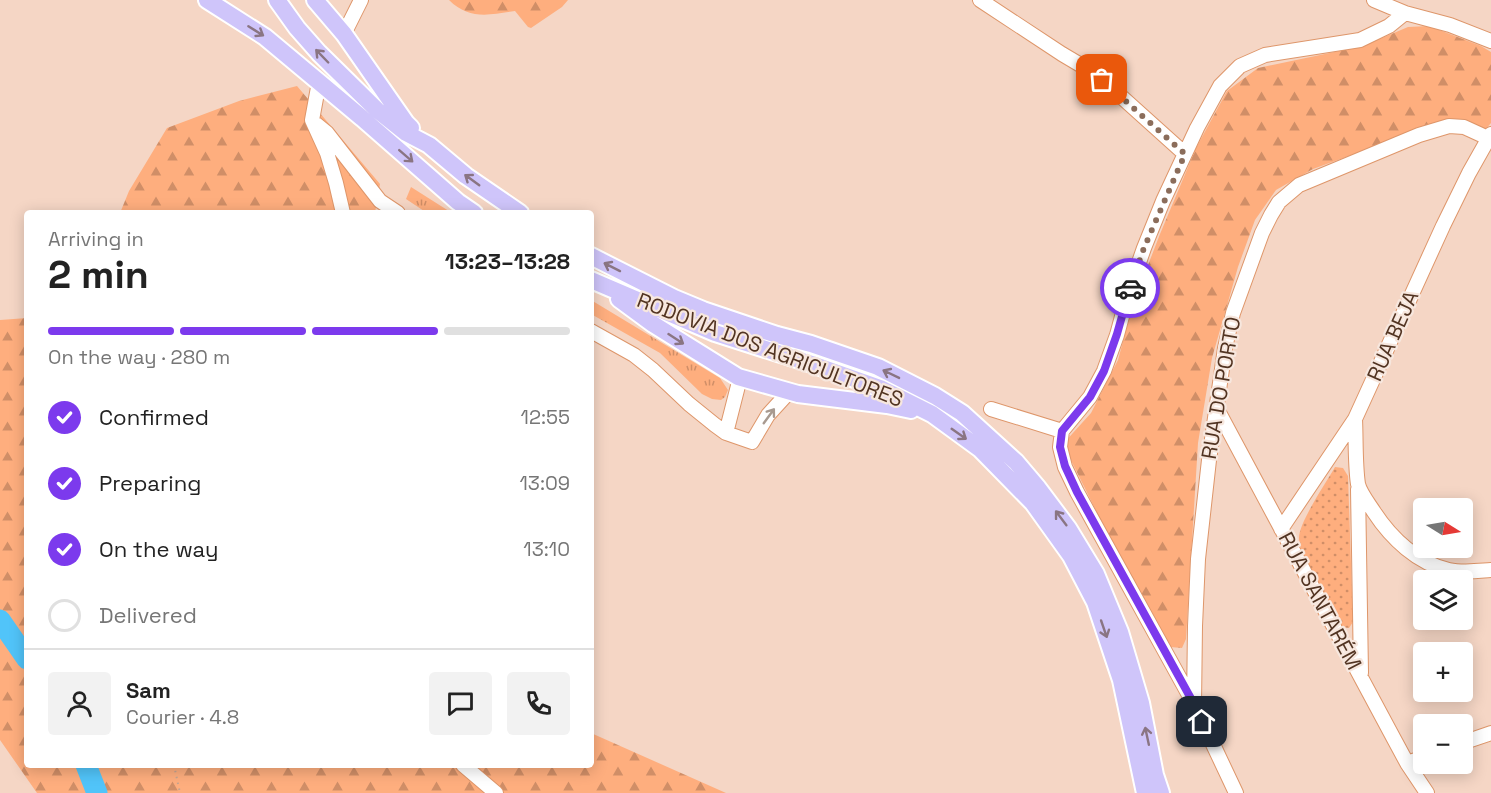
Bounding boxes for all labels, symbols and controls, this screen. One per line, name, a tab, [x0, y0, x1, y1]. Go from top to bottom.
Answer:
one-way arrow	[247, 26, 264, 38]
one-way arrow	[315, 49, 329, 64]
pin	[1076, 54, 1127, 105]
icon: bag	[1085, 63, 1118, 96]
one-way arrow	[397, 149, 413, 163]
one-way arrow	[464, 174, 480, 186]
text: Arriving in	[48, 226, 144, 252]
text: 13:23–13:28	[445, 247, 570, 275]
text: 2 min	[48, 250, 149, 299]
courier	[1100, 258, 1160, 318]
one-way arrow	[604, 261, 622, 273]
icon: car	[1114, 272, 1147, 305]
street label: RODOVIA DOS AGRICULTORES	[633, 286, 907, 413]
street label: RUA BEJA	[1361, 286, 1424, 385]
street label: RUA DO PORTO	[1195, 315, 1246, 461]
one-way arrow	[667, 334, 684, 346]
text: On the way · 280 m	[48, 344, 230, 370]
one-way arrow	[882, 367, 900, 379]
icon: check	[48, 401, 81, 434]
text: Confirmed	[99, 403, 209, 431]
text: 12:55	[521, 404, 570, 430]
one-way arrow	[763, 408, 775, 424]
one-way arrow	[951, 427, 967, 440]
icon: check	[48, 467, 81, 500]
text: Preparing	[99, 469, 201, 497]
text: 13:09	[519, 470, 570, 496]
north arrow	[1413, 498, 1473, 558]
map controls	[1413, 498, 1473, 774]
one-way arrow	[1055, 510, 1067, 526]
street label: RUA SANTARÉM	[1273, 527, 1368, 674]
icon: check	[48, 533, 81, 566]
text: On the way	[99, 535, 218, 563]
text: 13:10	[523, 536, 570, 562]
button: layers	[1413, 570, 1473, 630]
text: Delivered	[99, 601, 197, 629]
one-way arrow	[1099, 619, 1110, 638]
button: +	[1413, 642, 1473, 702]
button: person	[48, 672, 111, 735]
button: chat	[429, 672, 492, 735]
button: phone	[507, 672, 570, 735]
text: Sam	[126, 676, 171, 704]
pin	[1176, 696, 1227, 747]
text: Courier · 4.8	[126, 704, 239, 730]
icon: home	[1185, 705, 1218, 738]
button: −	[1413, 714, 1473, 774]
one-way arrow	[1141, 727, 1152, 747]

